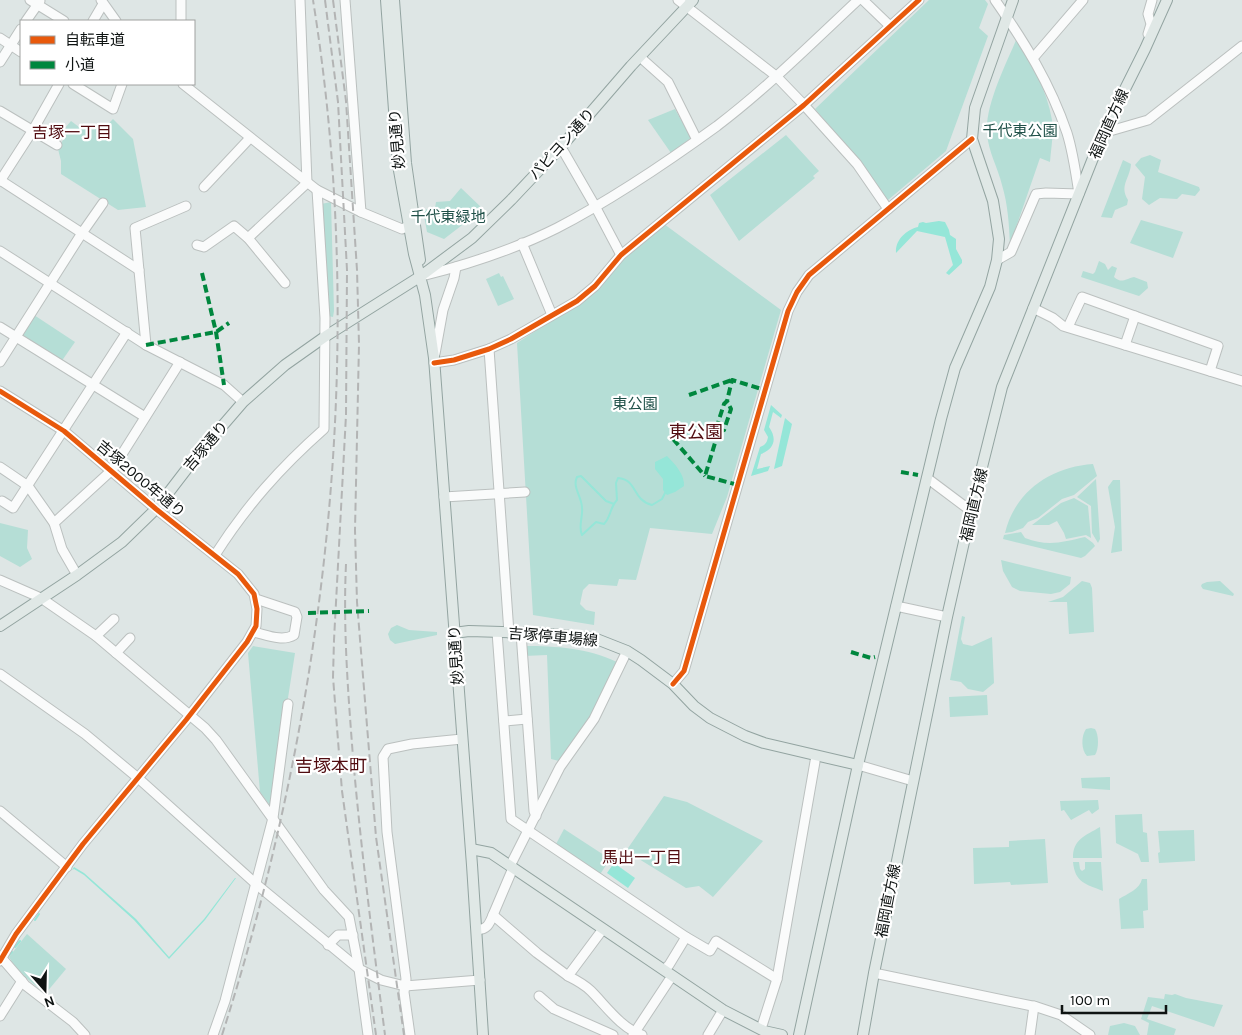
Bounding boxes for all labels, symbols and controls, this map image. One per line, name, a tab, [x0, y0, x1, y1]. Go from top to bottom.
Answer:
legend	[20, 20, 195, 85]
text: 自転車道	[65, 31, 125, 49]
text: 小道	[65, 56, 95, 74]
street label: 福岡直方線	[1086, 86, 1132, 162]
street label: パピヨン通り	[525, 105, 599, 183]
street label: 妙見通り	[385, 108, 409, 170]
park label: 千代東公園	[982, 122, 1058, 140]
district label: 吉塚一丁目	[32, 123, 112, 142]
park label: 千代東緑地	[410, 208, 486, 226]
park label: 東公園	[612, 395, 658, 413]
street label: 吉塚通り	[180, 417, 232, 475]
district label: 東公園	[669, 421, 723, 443]
street label: 吉塚2000年通り	[93, 437, 189, 521]
street label: 福岡直方線	[957, 466, 991, 544]
street label: 妙見通り	[445, 624, 467, 686]
street label: 吉塚停車場線	[507, 624, 599, 650]
district label: 吉塚本町	[295, 755, 367, 777]
district label: 馬出一丁目	[602, 848, 682, 867]
street label: 福岡直方線	[872, 862, 904, 940]
north arrow	[20, 965, 70, 1015]
scale bar	[1062, 982, 1166, 1014]
text: 100 m	[1070, 991, 1110, 1009]
text: N	[42, 992, 57, 1011]

